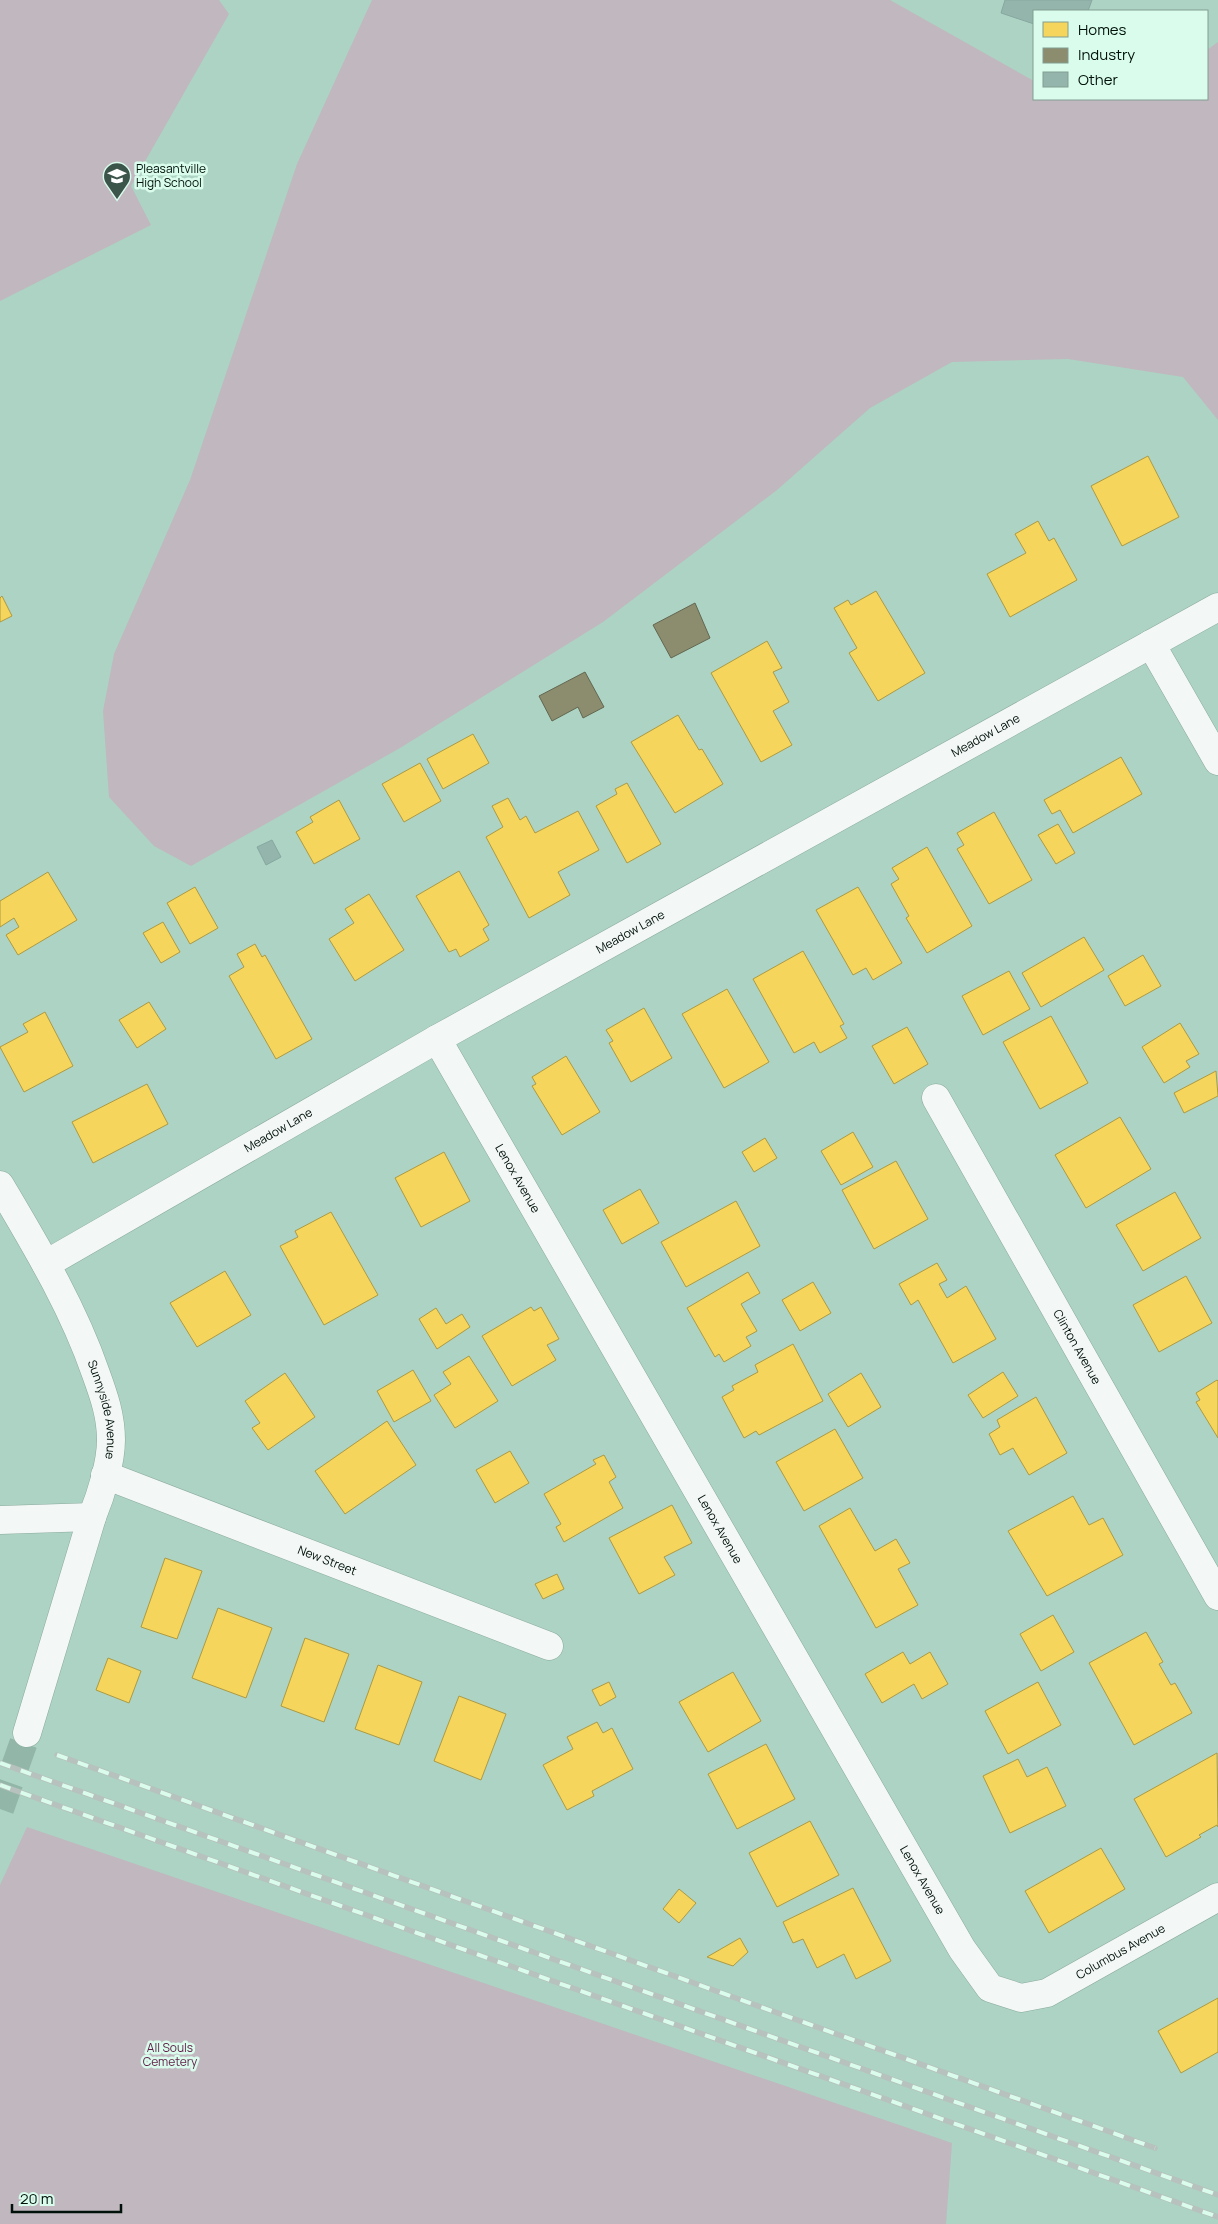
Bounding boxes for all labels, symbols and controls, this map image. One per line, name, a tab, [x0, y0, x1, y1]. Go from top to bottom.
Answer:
legend	[1033, 10, 1208, 100]
text: Homes	[1078, 19, 1127, 40]
text: Industry	[1078, 44, 1135, 65]
text: Other	[1078, 69, 1119, 90]
place label: Pleasantville High School	[136, 160, 206, 191]
school or university icon: Pleasantville High School	[102, 161, 132, 200]
street label: Meadow Lane	[948, 709, 1023, 761]
street label: Meadow Lane	[593, 906, 667, 958]
street label: Meadow Lane	[241, 1104, 315, 1156]
street label: Lenox Avenue	[491, 1141, 544, 1216]
street label: Clinton Avenue	[1049, 1306, 1105, 1387]
street label: Sunnyside Avenue	[84, 1358, 120, 1461]
street label: Lenox Avenue	[694, 1491, 747, 1567]
street label: New Street	[295, 1541, 359, 1579]
street label: Lenox Avenue	[896, 1842, 949, 1917]
street label: Columbus Avenue	[1073, 1919, 1168, 1983]
park label: All Souls Cemetery	[143, 2039, 198, 2070]
scale bar	[12, 2182, 121, 2214]
text: 20 m	[20, 2188, 53, 2209]

